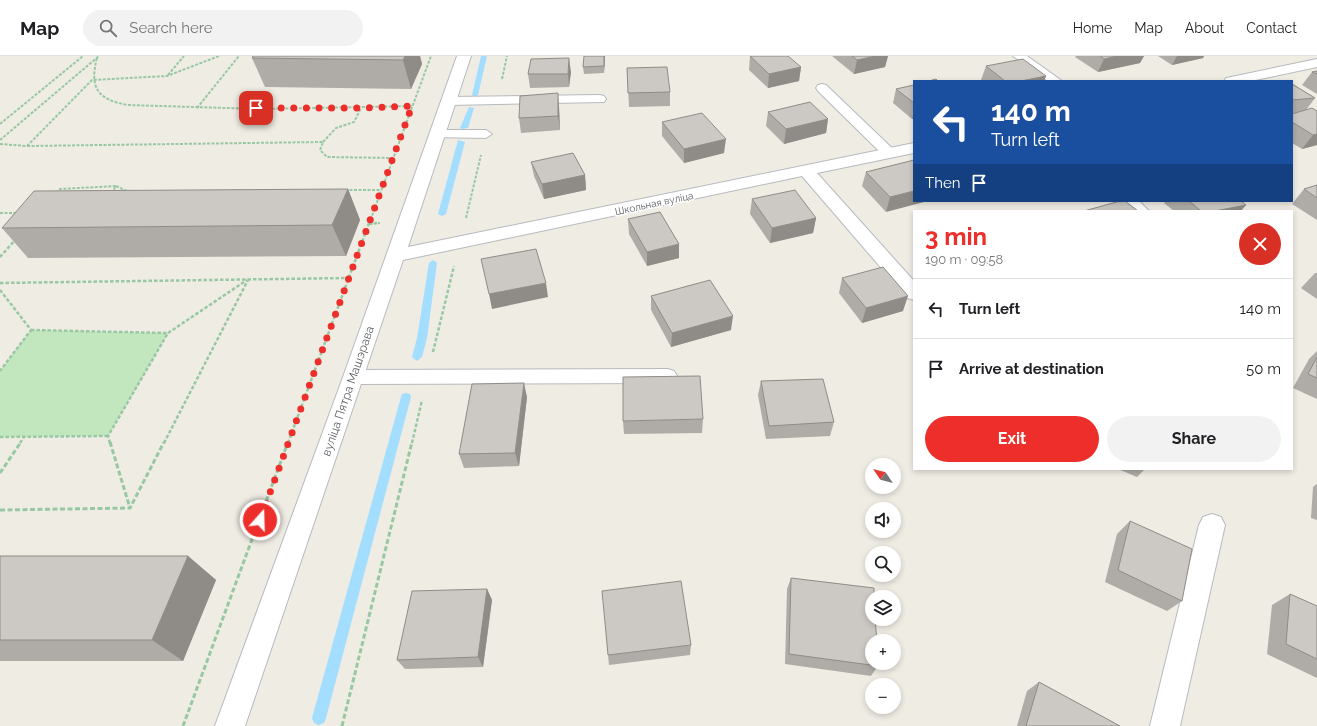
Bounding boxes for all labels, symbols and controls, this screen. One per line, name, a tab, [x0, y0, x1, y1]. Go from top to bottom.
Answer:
search box	[83, 10, 363, 46]
text: Map	[20, 17, 59, 39]
icon: search	[97, 17, 119, 39]
text: Search here	[129, 19, 213, 37]
text: Home	[1073, 20, 1112, 36]
text: Map	[1134, 20, 1163, 36]
text: About	[1185, 20, 1224, 36]
text: Contact	[1246, 20, 1297, 36]
pin	[239, 91, 273, 125]
text: 140 m	[991, 95, 1071, 128]
icon: left	[925, 96, 977, 148]
icon: arrive	[245, 97, 267, 119]
text: Turn left	[991, 129, 1060, 150]
icon: arrive	[968, 172, 990, 194]
text: Then	[925, 174, 960, 192]
street label: Школьная вуліца	[614, 190, 694, 217]
text: 3 min	[925, 222, 987, 251]
button: close	[1239, 223, 1281, 265]
text: 190 m · 09:58	[925, 252, 1003, 267]
icon: left	[925, 298, 947, 320]
text: Turn left	[959, 300, 1020, 318]
text: 140 m	[1240, 300, 1281, 318]
street label: вуліца Пятра Машэрава	[319, 324, 377, 458]
icon: arrive	[925, 358, 947, 380]
text: Arrive at destination	[959, 360, 1104, 378]
text: 50 m	[1246, 360, 1281, 378]
button: Exit	[925, 416, 1099, 462]
button: Share	[1107, 416, 1281, 462]
north arrow	[865, 458, 901, 494]
map controls	[865, 458, 901, 714]
position arrow	[239, 499, 281, 541]
button: sound	[865, 502, 901, 538]
button: search	[865, 546, 901, 582]
button: layers	[865, 590, 901, 626]
button: +	[865, 634, 901, 670]
button: −	[865, 678, 901, 714]

